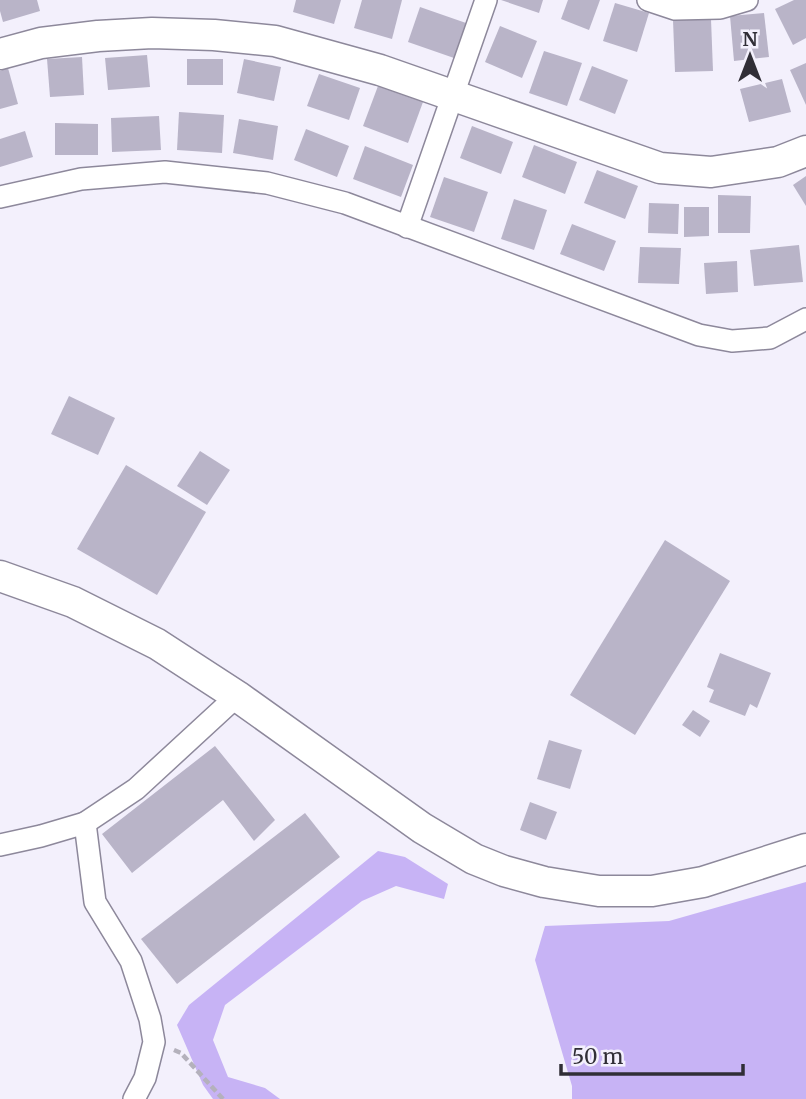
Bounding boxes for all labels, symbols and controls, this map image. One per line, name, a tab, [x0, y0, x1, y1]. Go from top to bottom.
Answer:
north arrow	[715, 21, 785, 91]
text: N	[742, 27, 758, 51]
scale bar	[561, 1032, 743, 1076]
text: 50 m	[572, 1043, 623, 1070]

